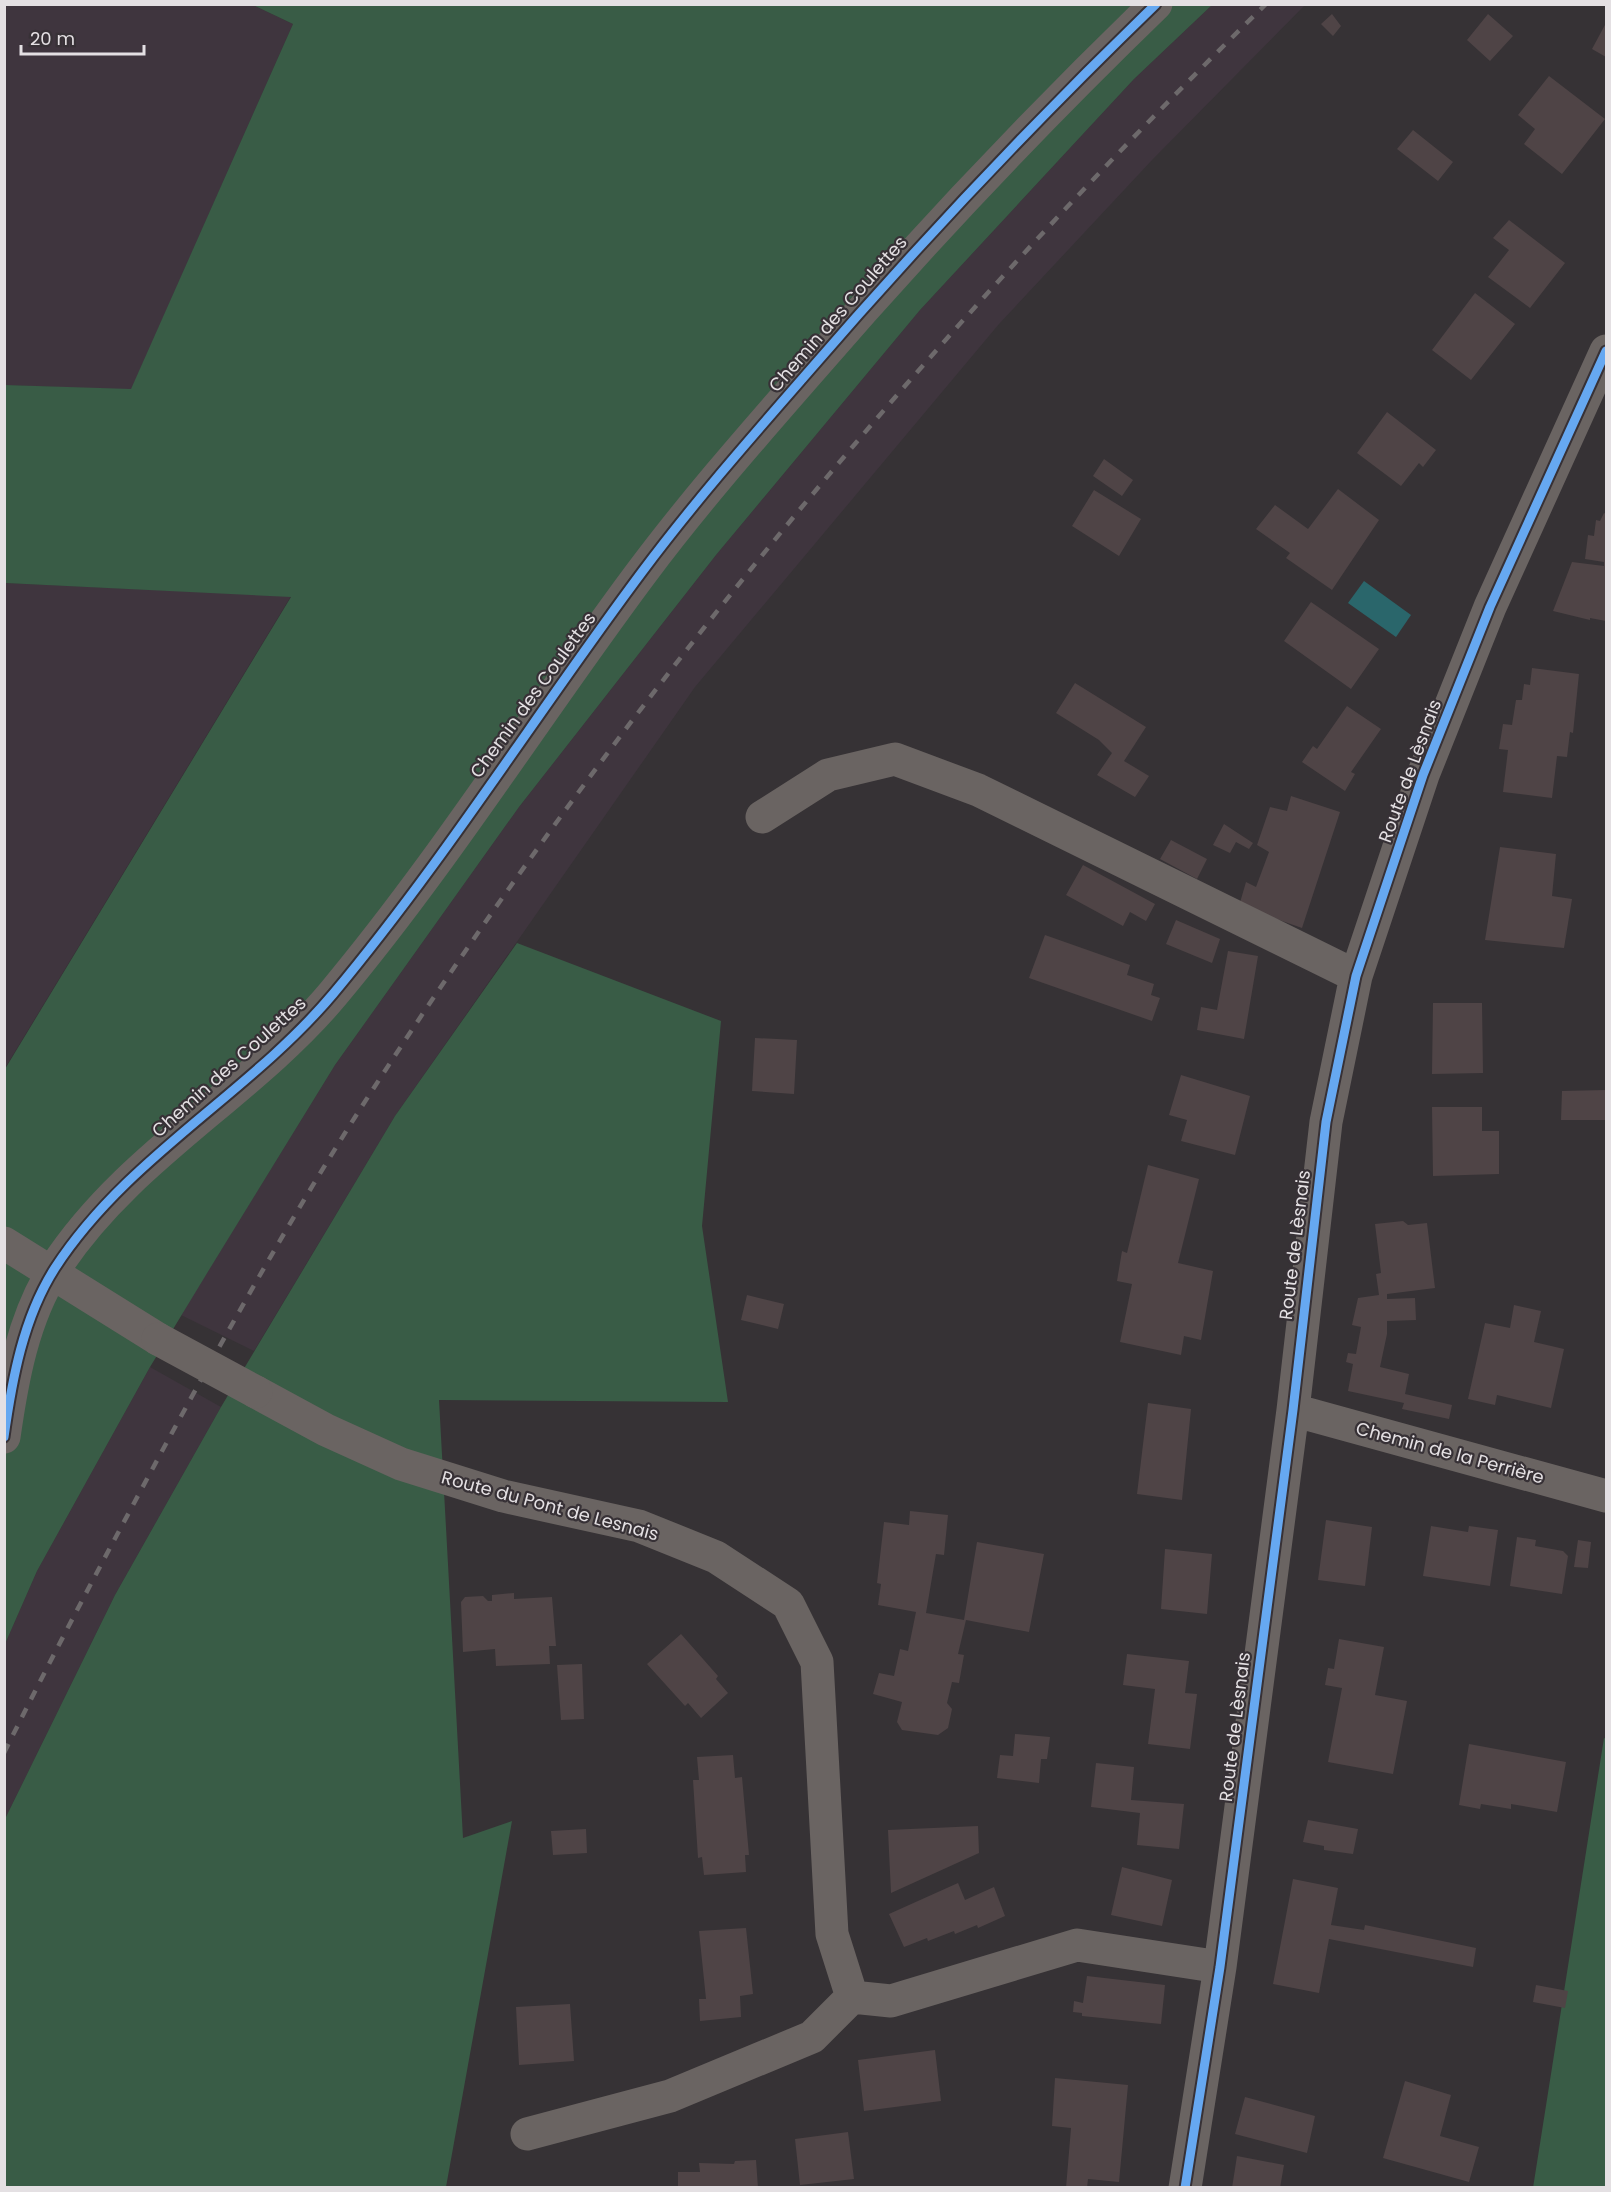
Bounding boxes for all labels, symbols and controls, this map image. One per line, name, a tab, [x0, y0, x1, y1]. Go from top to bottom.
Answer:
scale bar	[21, 18, 144, 56]
text: 20 m	[30, 26, 75, 51]
street label: Chemin des Coulettes	[763, 230, 913, 397]
street label: Chemin des Coulettes	[464, 607, 601, 783]
street label: Route de Lèsnais	[1372, 696, 1447, 846]
street label: Chemin des Coulettes	[146, 991, 311, 1143]
street label: Route de Lèsnais	[1273, 1169, 1316, 1321]
street label: Chemin de la Perrière	[1353, 1415, 1547, 1490]
street label: Route du Pont de Lesnais	[439, 1464, 661, 1547]
street label: Route de Lèsnais	[1213, 1651, 1256, 1803]

